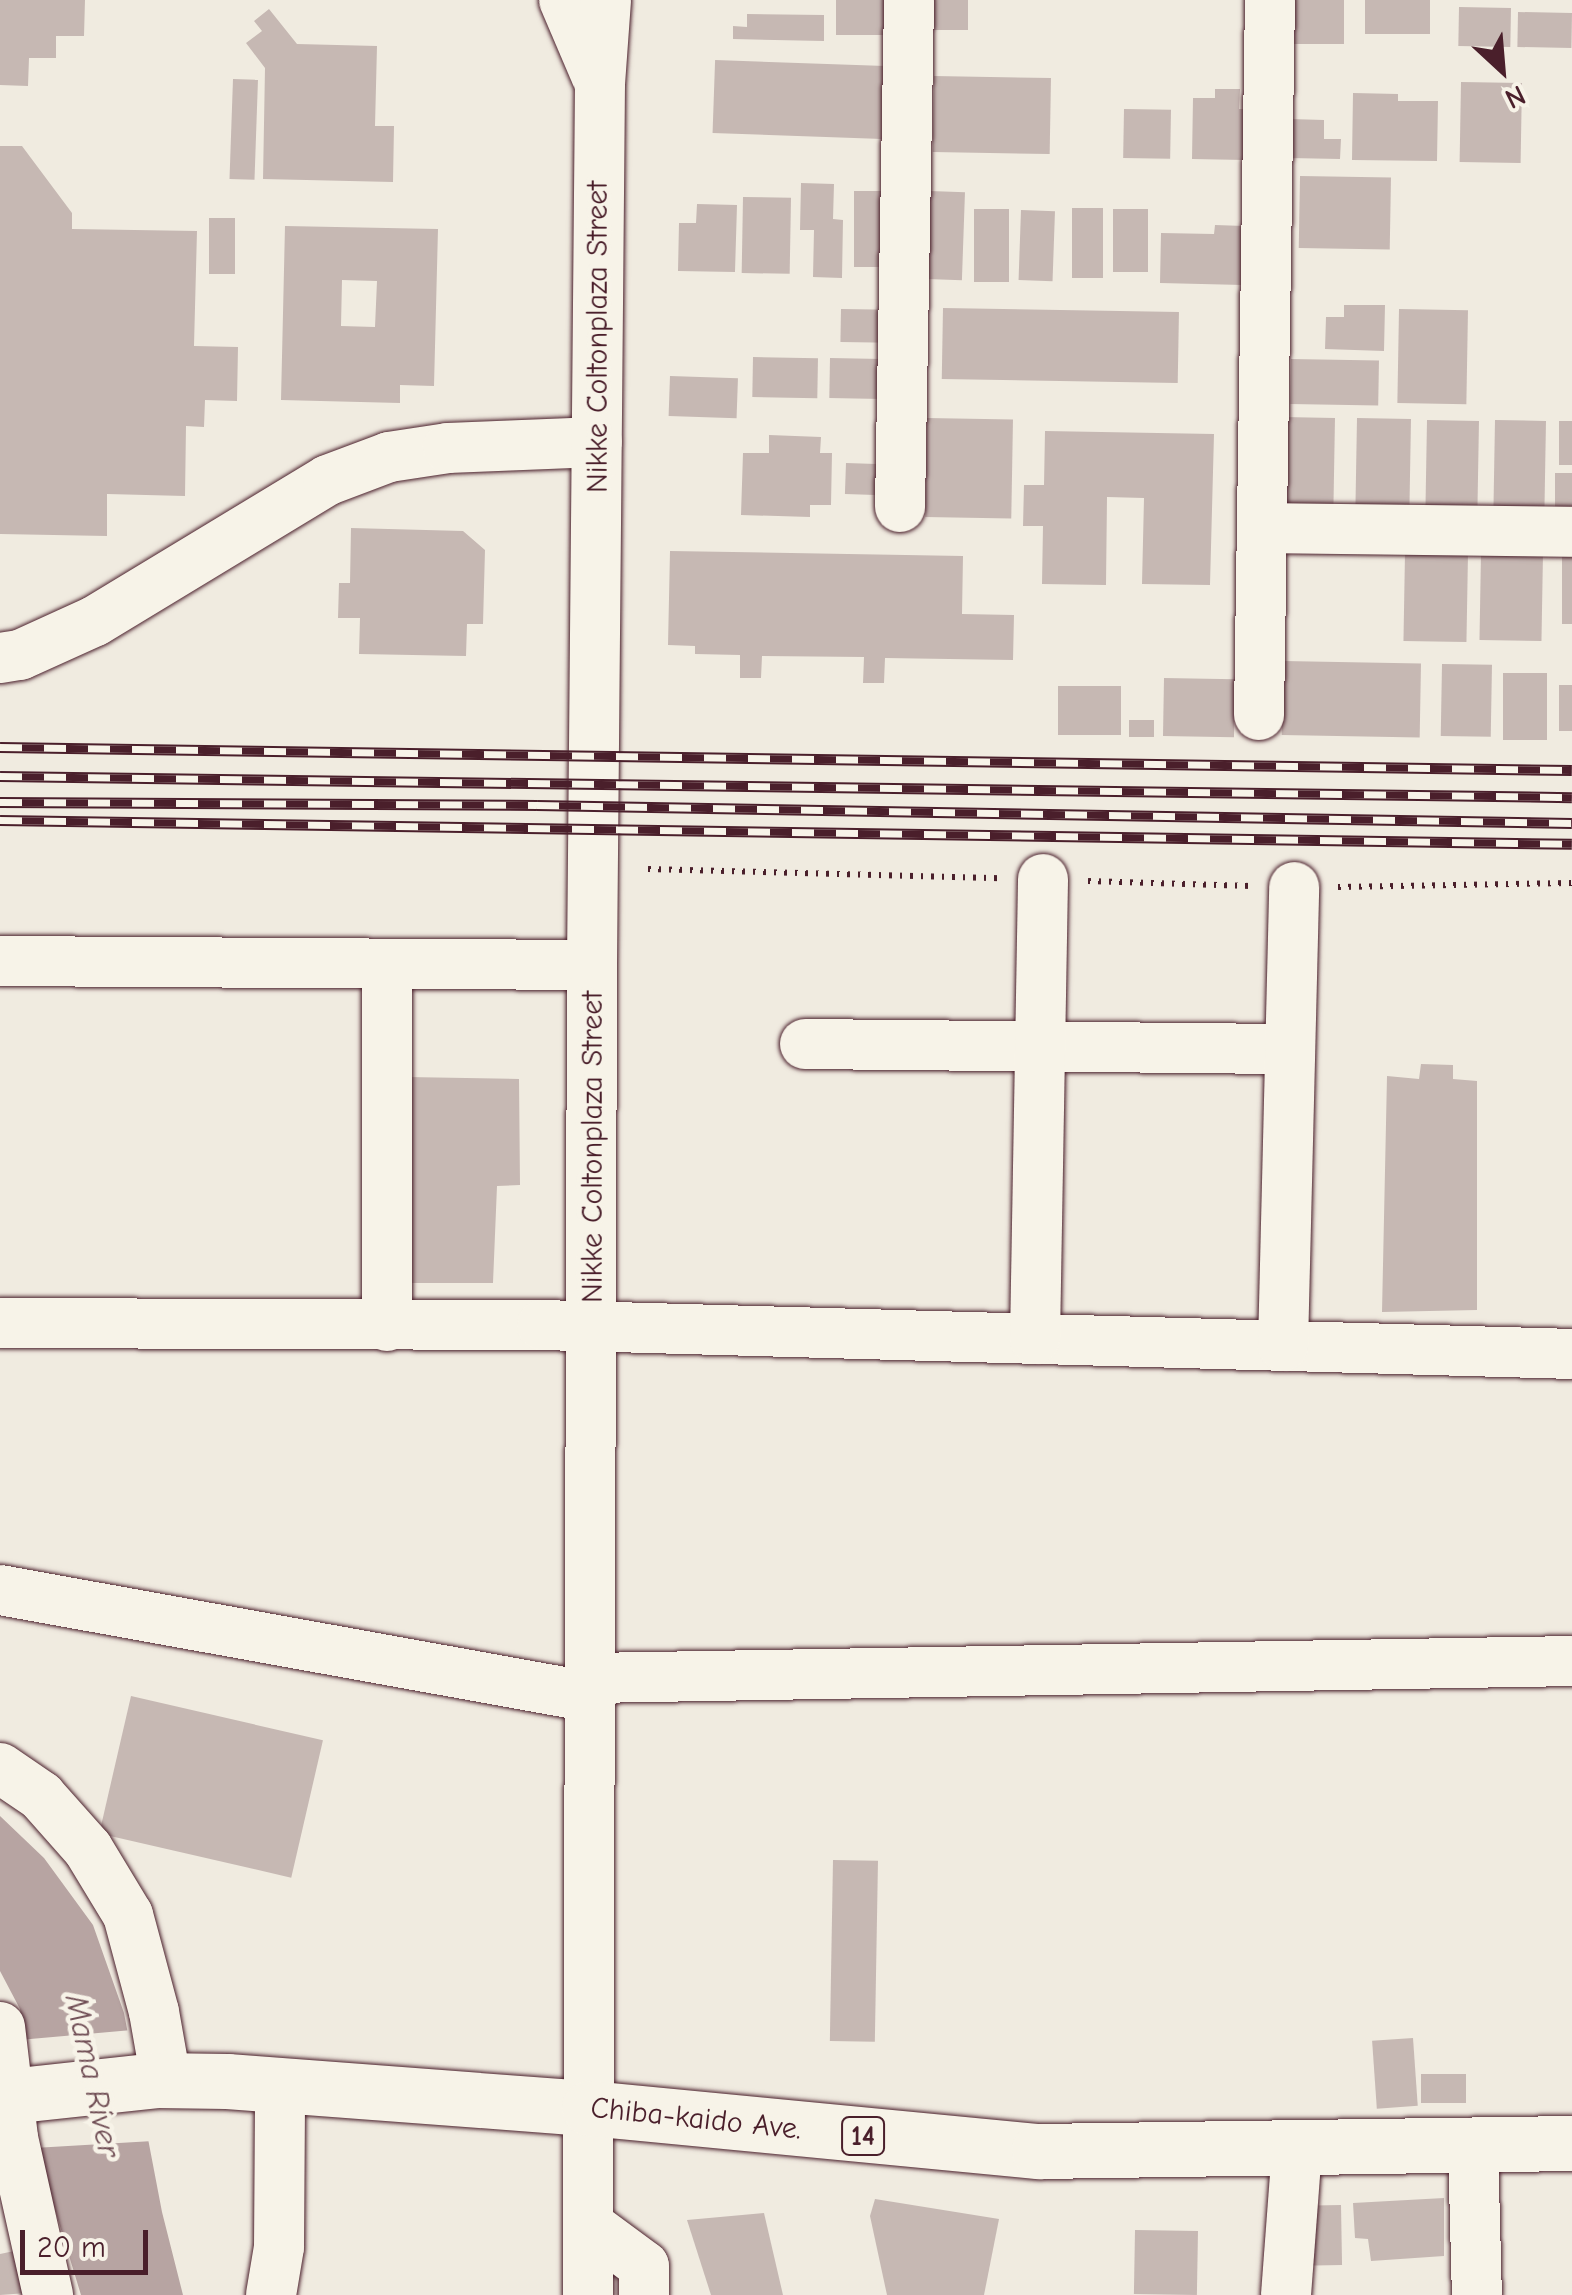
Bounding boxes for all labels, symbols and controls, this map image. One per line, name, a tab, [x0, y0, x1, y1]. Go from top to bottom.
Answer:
north arrow	[1452, 20, 1552, 120]
text: N	[1500, 79, 1530, 115]
street label: Nikke Coltonplaza Street	[580, 181, 616, 493]
street label: Nikke Coltonplaza Street	[575, 991, 611, 1303]
water label: Mama River	[56, 1991, 128, 2161]
street label: Chiba-kaido Ave.	[589, 2090, 803, 2148]
road number: 14	[840, 2113, 886, 2159]
scale bar	[25, 2210, 152, 2272]
text: 20 m	[37, 2230, 106, 2265]

